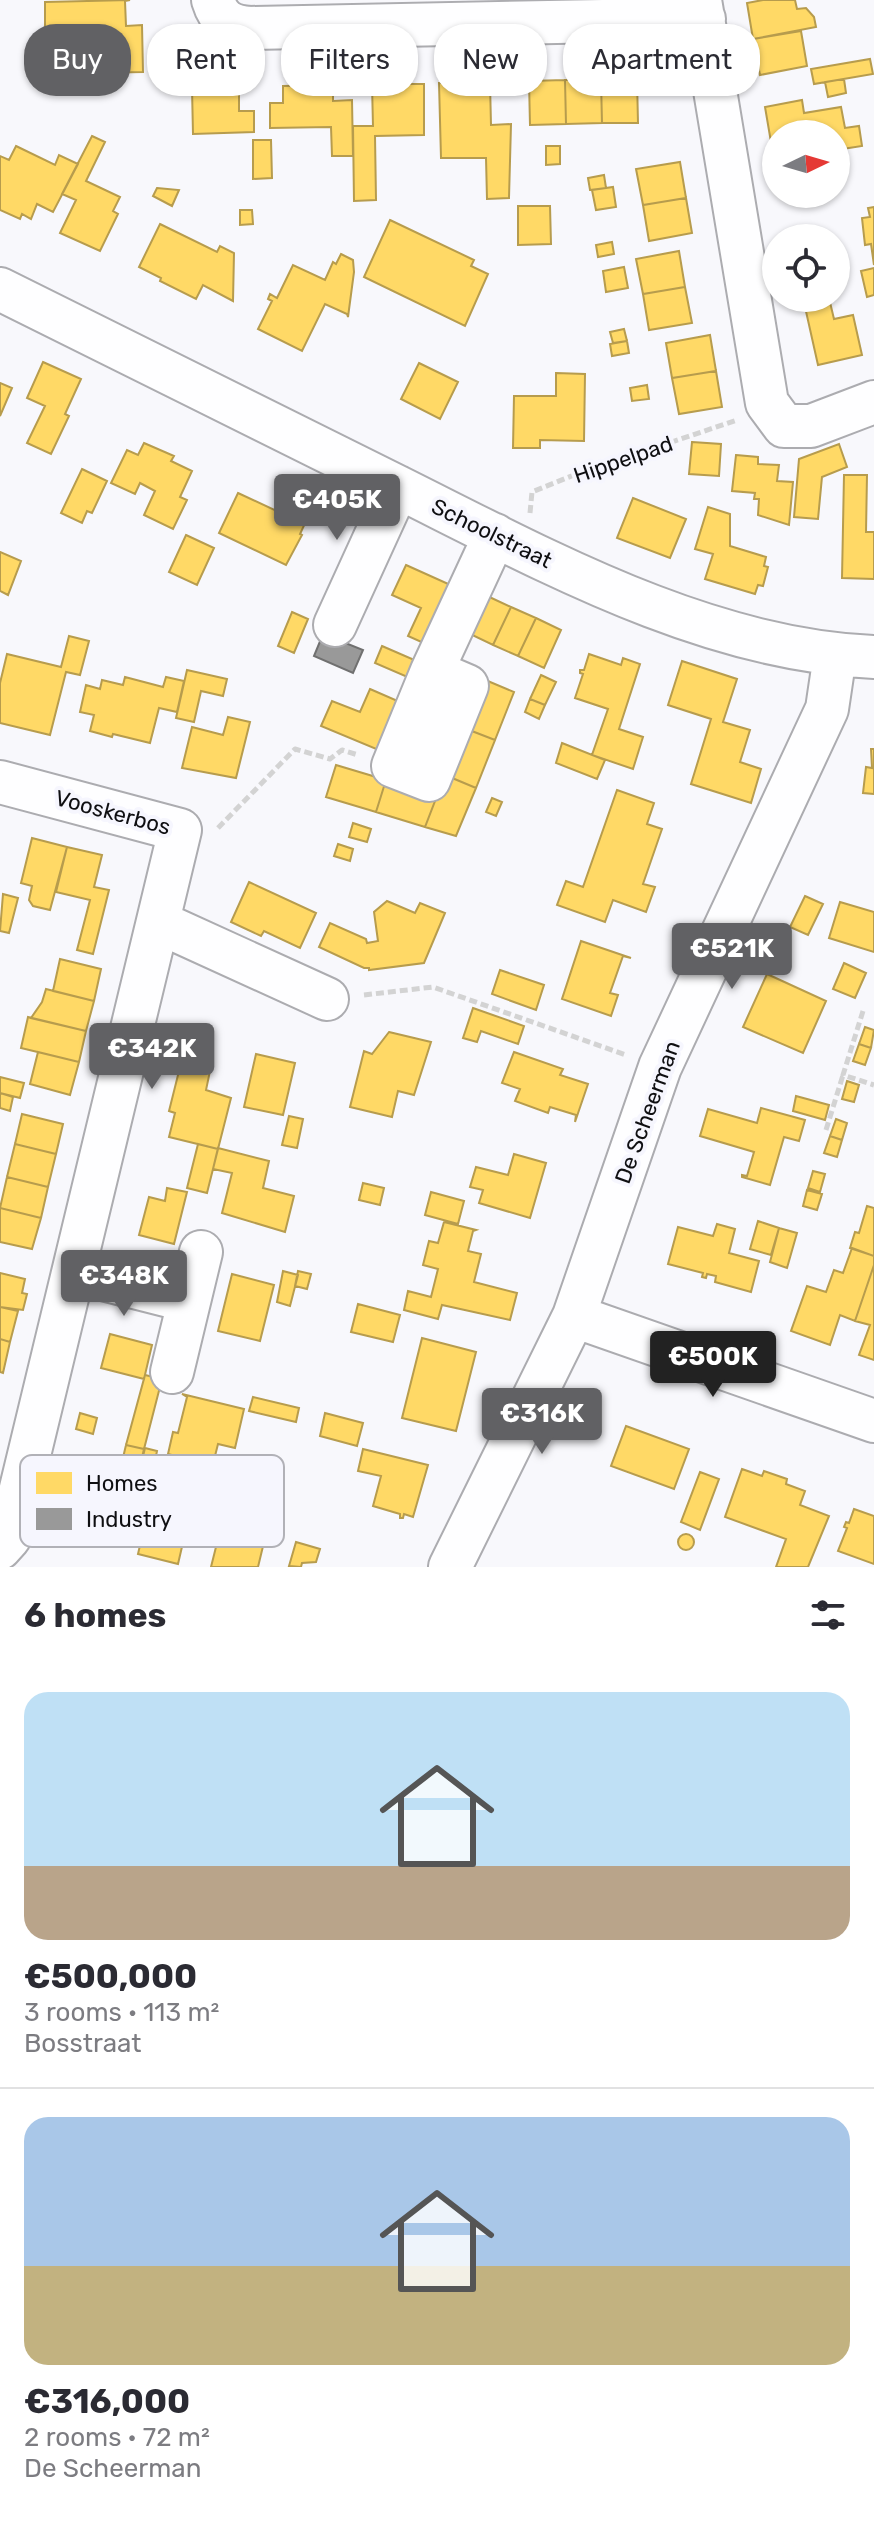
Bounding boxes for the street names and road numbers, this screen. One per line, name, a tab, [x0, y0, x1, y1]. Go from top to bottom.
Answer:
street label: Hippelpad	[570, 430, 676, 489]
street label: Schoolstraat	[427, 493, 557, 574]
street label: Vooskerbos	[52, 784, 173, 841]
street label: De Scheerman	[609, 1037, 686, 1187]

